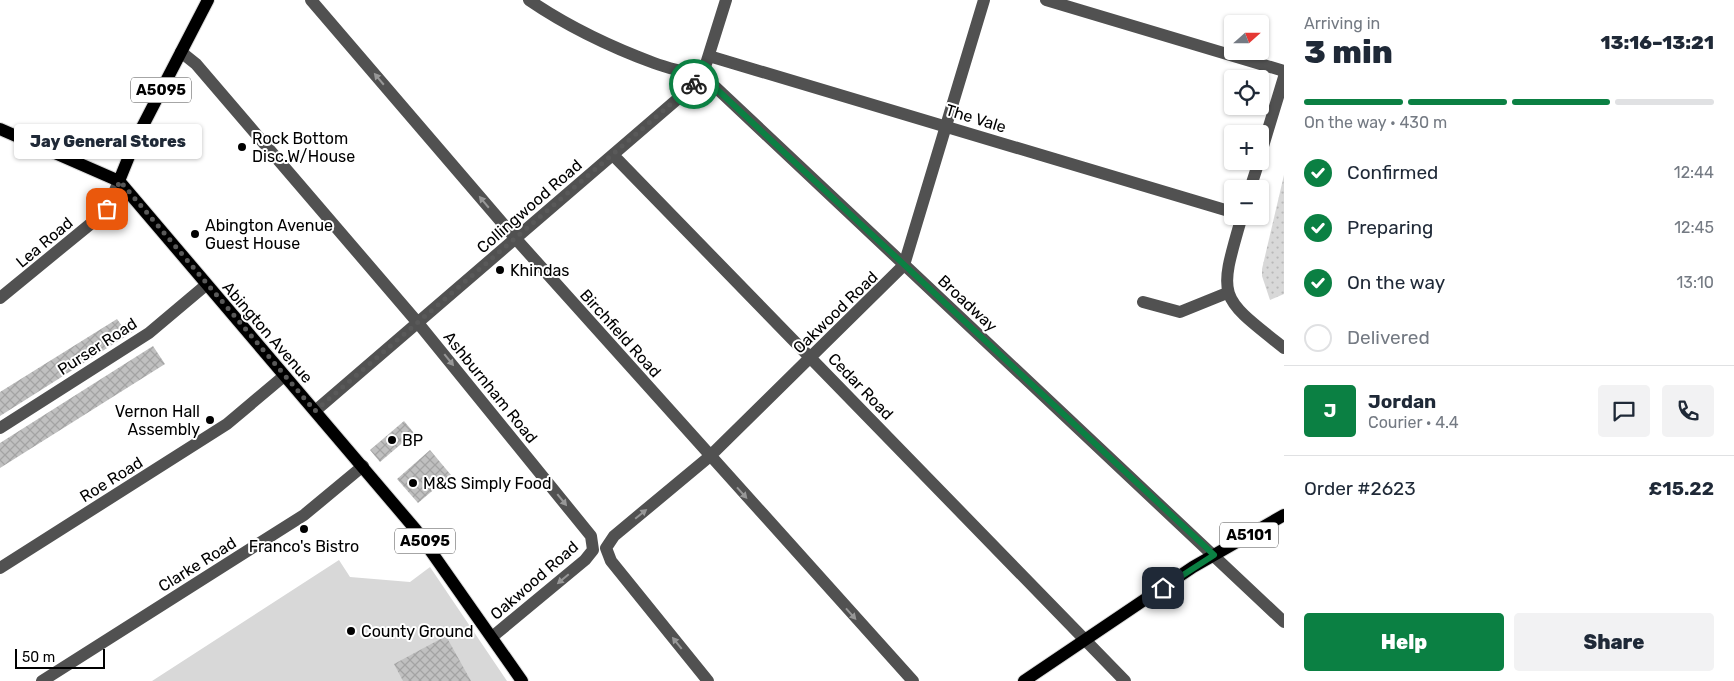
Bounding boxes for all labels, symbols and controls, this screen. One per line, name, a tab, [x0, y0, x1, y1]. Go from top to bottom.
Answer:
text: Arriving in	[1304, 14, 1380, 33]
north arrow	[1224, 15, 1269, 60]
map controls	[1224, 15, 1269, 225]
text: 13:16–13:21	[1600, 31, 1714, 54]
text: 3 min	[1304, 33, 1393, 71]
courier	[669, 59, 719, 109]
icon: bike	[680, 70, 708, 98]
button: locate	[1224, 70, 1269, 115]
one-way arrow	[373, 72, 384, 85]
road number: A5095	[131, 78, 191, 102]
street label: The Vale	[943, 100, 1009, 137]
text: On the way · 430 m	[1304, 113, 1447, 132]
callout: Jay General Stores	[13, 124, 201, 159]
button: +	[1224, 125, 1269, 170]
place label: Rock Bottom Disc.W/House	[252, 129, 355, 166]
text: Jay General Stores	[30, 132, 186, 151]
marker: Rock Bottom Disc.W/House	[236, 141, 248, 153]
street label: Collingwood Road	[473, 156, 586, 257]
icon: check	[1304, 159, 1332, 187]
text: Confirmed	[1347, 161, 1438, 184]
text: 12:44	[1674, 163, 1714, 182]
button: −	[1224, 180, 1269, 225]
pin	[86, 188, 128, 230]
icon: bag	[93, 195, 121, 223]
one-way arrow	[478, 197, 490, 209]
street label: Lea Road	[12, 213, 77, 272]
icon: check	[1304, 214, 1332, 242]
place label: Abington Avenue Guest House	[205, 216, 333, 253]
text: Preparing	[1347, 216, 1433, 239]
text: 12:45	[1674, 218, 1714, 237]
marker: Abington Avenue Guest House	[189, 228, 201, 240]
place label: Khindas	[510, 261, 569, 280]
marker: Khindas	[494, 264, 506, 276]
street label: Oakwood Road	[789, 267, 882, 357]
icon: check	[1304, 269, 1332, 297]
street label: Broadway	[934, 271, 1001, 336]
text: On the way	[1347, 271, 1445, 294]
text: 13:10	[1676, 273, 1714, 292]
street label: Abington Avenue	[218, 278, 317, 387]
street label: Birchfield Road	[576, 285, 665, 381]
street label: Purser Road	[54, 314, 140, 379]
text: Delivered	[1347, 326, 1430, 349]
street label: Ashburnham Road	[440, 328, 541, 447]
street label: Cedar Road	[824, 349, 897, 424]
one-way arrow	[443, 354, 454, 367]
button: chat	[1598, 385, 1650, 437]
button: phone	[1662, 385, 1714, 437]
text: Jordan	[1368, 390, 1436, 413]
text: J	[1324, 399, 1336, 422]
place label: Vernon Hall Assembly	[115, 402, 200, 439]
text: Courier · 4.4	[1368, 413, 1459, 432]
marker: Vernon Hall Assembly	[204, 414, 216, 426]
place label: BP	[402, 431, 423, 450]
marker: BP	[386, 434, 398, 446]
street label: Roe Road	[76, 453, 146, 506]
place label: M&S Simply Food	[423, 474, 552, 493]
marker: M&S Simply Food	[407, 477, 419, 489]
text: Order #2623	[1304, 477, 1416, 500]
text: £15.22	[1649, 477, 1714, 500]
one-way arrow	[736, 487, 748, 499]
one-way arrow	[557, 493, 568, 506]
one-way arrow	[634, 509, 647, 520]
road number: A5101	[1220, 522, 1278, 548]
marker: Franco's Bistro	[298, 523, 310, 535]
road number: A5095	[395, 528, 455, 554]
street label: Clarke Road	[155, 533, 240, 596]
place label: Franco's Bistro	[249, 537, 359, 556]
street label: Oakwood Road	[486, 537, 582, 624]
pin	[1142, 567, 1184, 609]
one-way arrow	[556, 574, 569, 585]
icon: home	[1149, 574, 1177, 602]
one-way arrow	[845, 607, 857, 619]
button: Help	[1304, 613, 1504, 671]
button: Share	[1514, 613, 1714, 671]
place label: County Ground	[361, 622, 474, 641]
marker: County Ground	[345, 625, 357, 637]
one-way arrow	[672, 637, 683, 650]
scale bar	[15, 646, 105, 669]
text: 50 m	[22, 649, 55, 666]

